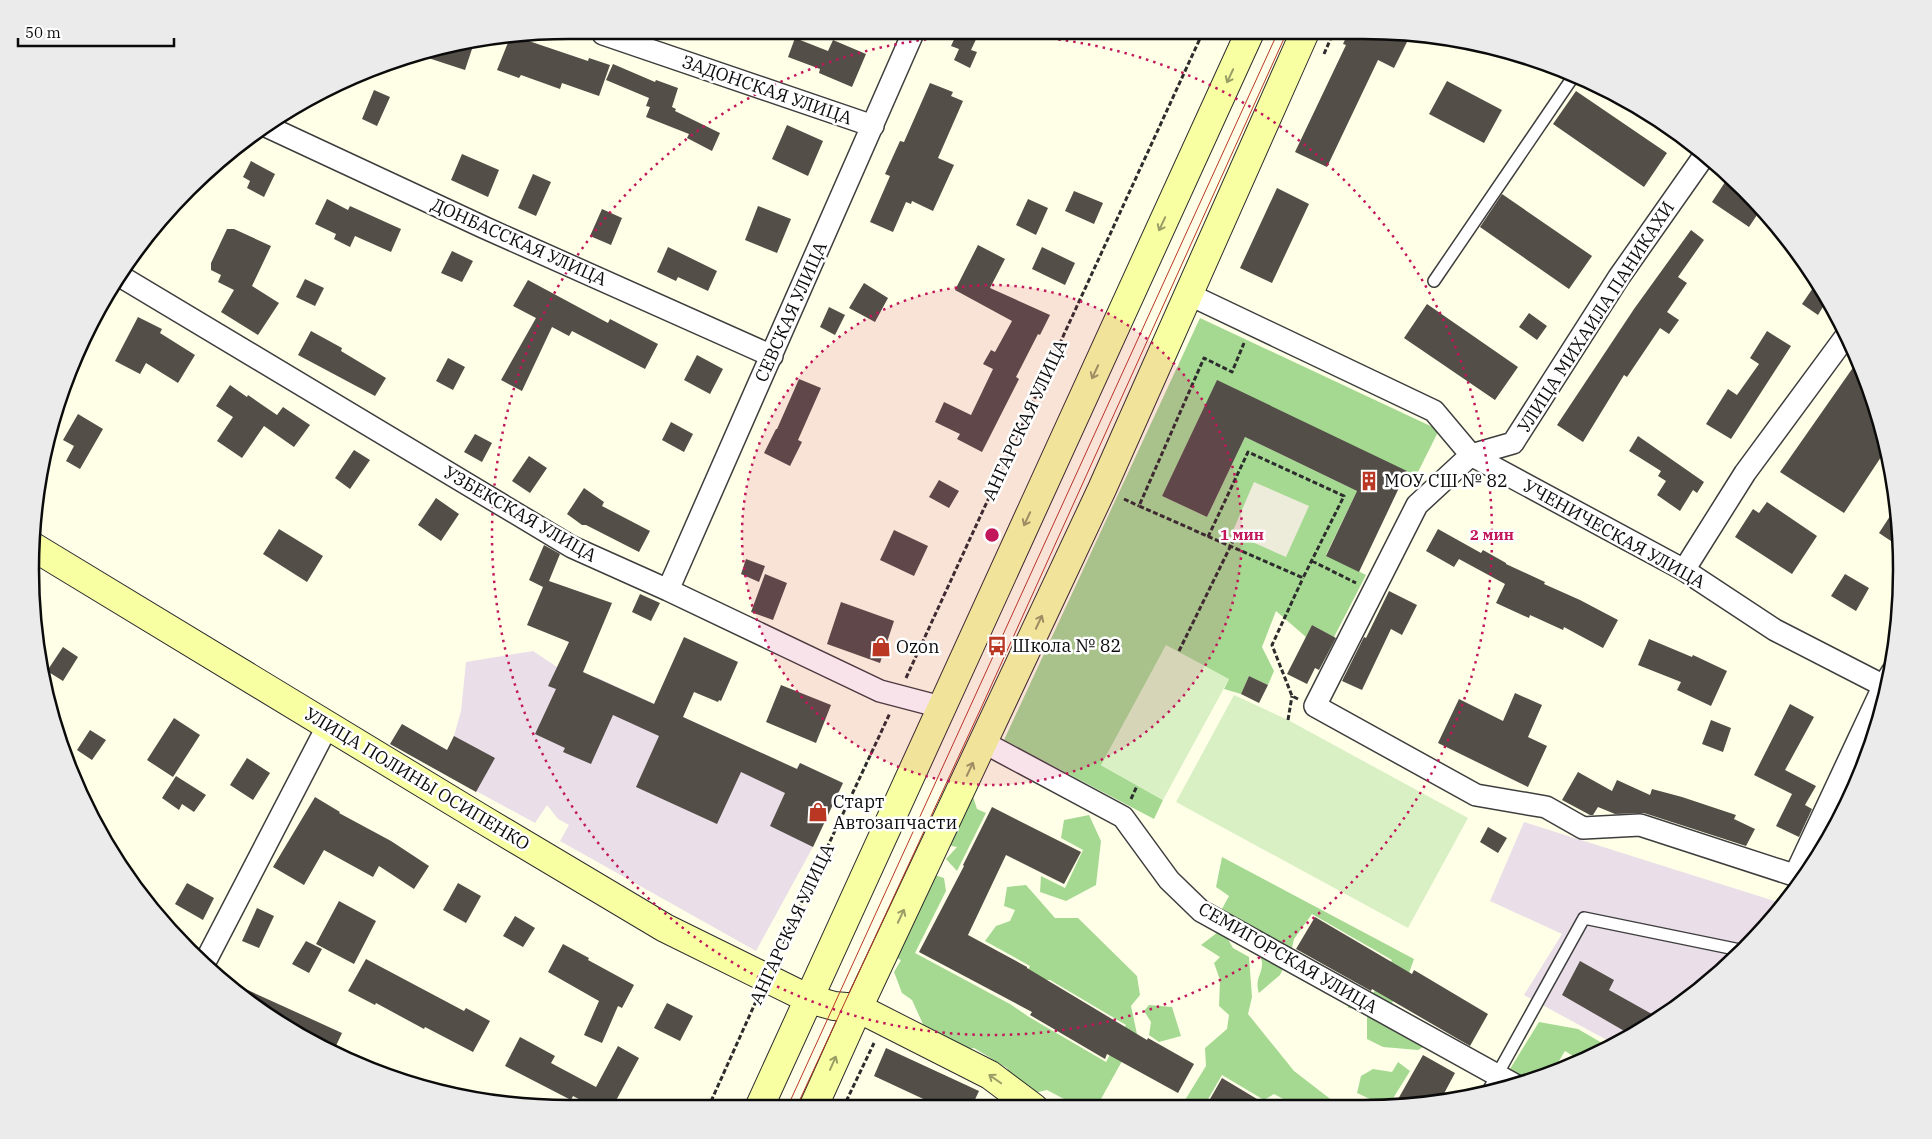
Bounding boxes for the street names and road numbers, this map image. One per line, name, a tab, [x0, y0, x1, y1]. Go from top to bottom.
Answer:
street label: ЗАДОНСКАЯ УЛИЦА	[679, 50, 856, 130]
street label: ДОНБАССКАЯ УЛИЦА	[428, 192, 611, 291]
street label: УЛИЦА МИХАИЛА ПАНИКАХИ	[1512, 197, 1679, 437]
street label: СЕВСКАЯ УЛИЦА	[749, 237, 832, 386]
street label: АНГАРСКАЯ УЛИЦА	[977, 335, 1072, 504]
street label: УЗБЕКСКАЯ УЛИЦА	[440, 460, 601, 567]
street label: УЧЕНИЧЕСКАЯ УЛИЦА	[1519, 474, 1710, 594]
street label: УЛИЦА ПОЛИНЫ ОСИПЕНКО	[300, 702, 534, 855]
street label: АНГАРСКАЯ УЛИЦА	[744, 839, 839, 1008]
street label: СЕМИГОРСКАЯ УЛИЦА	[1195, 897, 1383, 1019]

